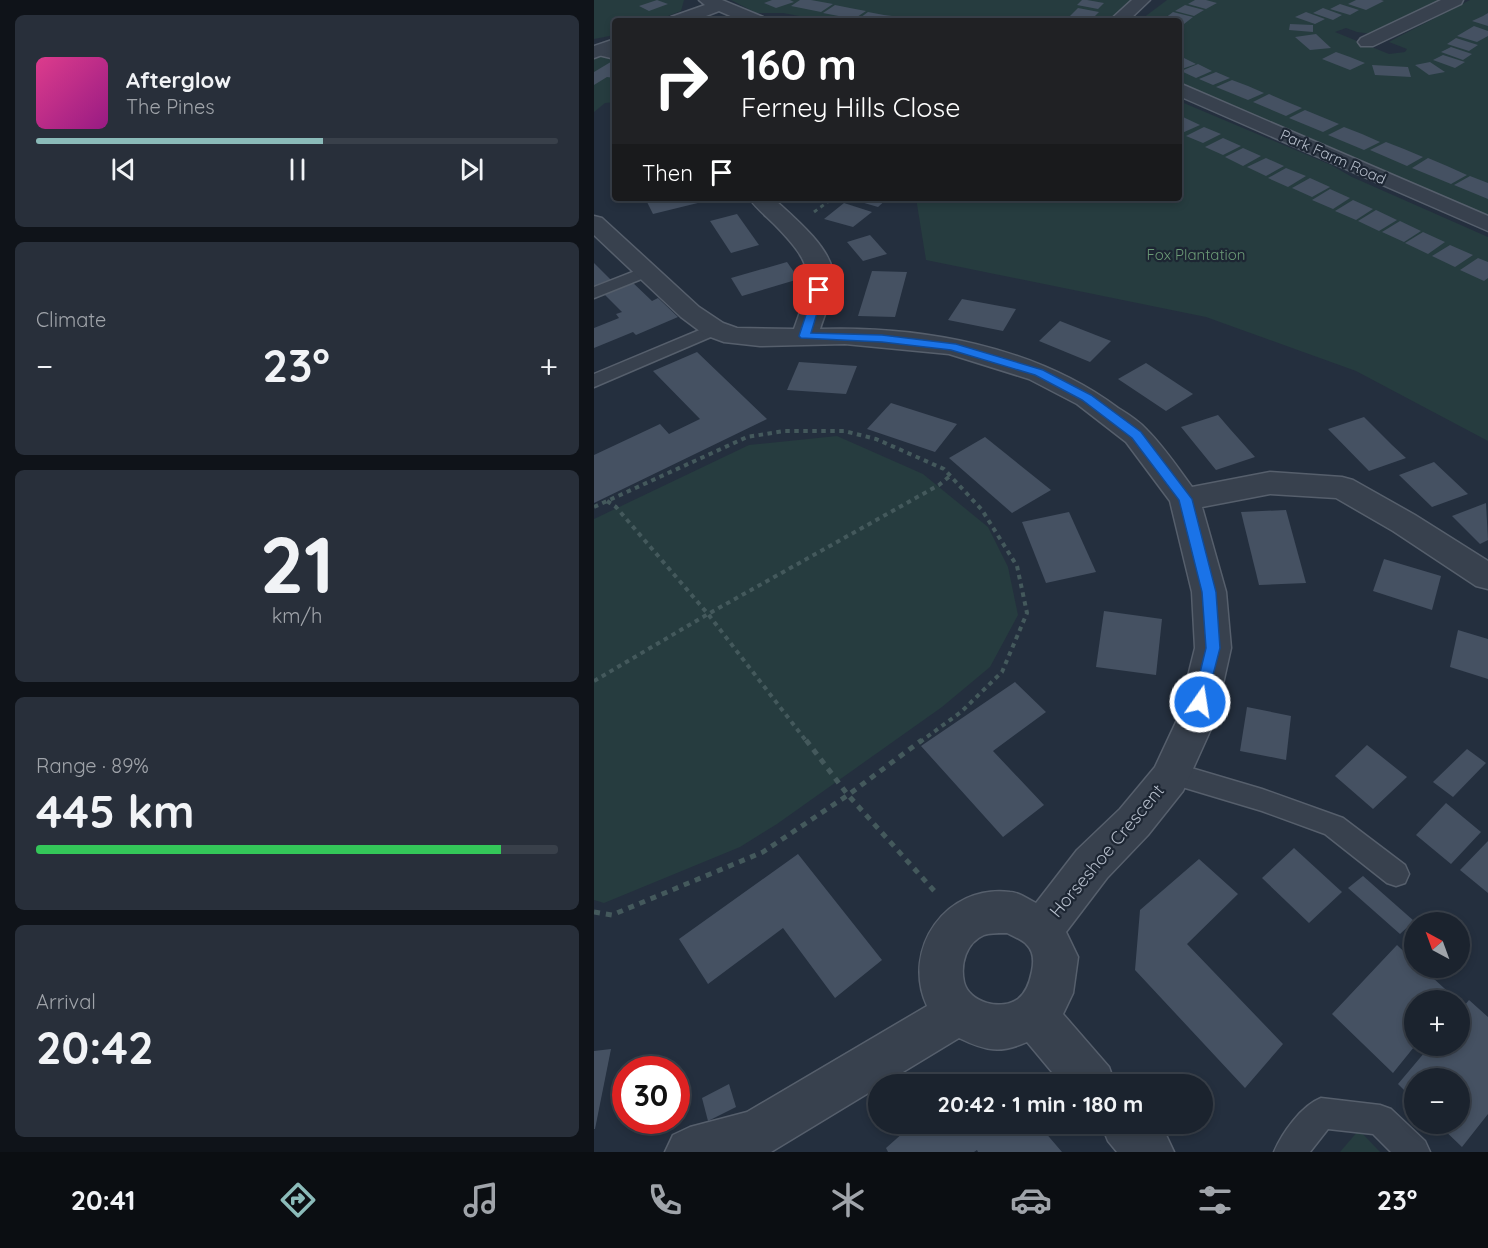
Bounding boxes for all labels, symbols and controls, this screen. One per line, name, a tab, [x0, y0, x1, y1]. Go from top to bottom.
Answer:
text: 160 m	[741, 38, 857, 91]
icon: right	[642, 42, 720, 120]
text: Afterglow	[126, 66, 231, 94]
text: Ferney Hills Close	[741, 90, 960, 124]
text: The Pines	[126, 94, 215, 119]
street label: Park Farm Road	[1277, 125, 1389, 188]
icon: previous	[107, 153, 140, 186]
icon: pause	[281, 153, 314, 186]
icon: next	[455, 153, 488, 186]
icon: arrive	[705, 156, 738, 189]
text: Then	[642, 159, 693, 187]
park label: Fox Plantation	[1147, 245, 1245, 264]
pin	[793, 264, 844, 315]
icon: arrive	[802, 273, 835, 306]
text: Climate	[36, 307, 106, 332]
text: 23°	[263, 337, 330, 393]
text: −	[36, 345, 53, 386]
text: +	[539, 345, 558, 386]
text: 21	[260, 515, 334, 613]
text: km/h	[272, 603, 322, 628]
position arrow	[1168, 670, 1232, 734]
text: Range · 89%	[36, 753, 149, 778]
street label: Horseshoe Crescent	[1044, 779, 1169, 922]
text: 445 km	[36, 783, 195, 839]
north arrow	[1404, 912, 1470, 978]
map controls	[1404, 912, 1470, 1134]
text: Arrival	[36, 989, 96, 1014]
button: +	[1404, 990, 1470, 1056]
text: 20:42	[36, 1019, 154, 1075]
speed limit sign: 30	[612, 1056, 690, 1134]
button: −	[1404, 1068, 1470, 1134]
text: 20:42 · 1 min · 180 m	[938, 1090, 1143, 1118]
icon: directions	[277, 1179, 319, 1221]
icon: music	[460, 1179, 502, 1221]
icon: phone	[644, 1179, 686, 1221]
icon: climate	[827, 1179, 869, 1221]
icon: car	[1010, 1179, 1052, 1221]
icon: filters	[1194, 1179, 1236, 1221]
text: 20:41	[71, 1183, 136, 1217]
text: 23°	[1377, 1183, 1417, 1217]

